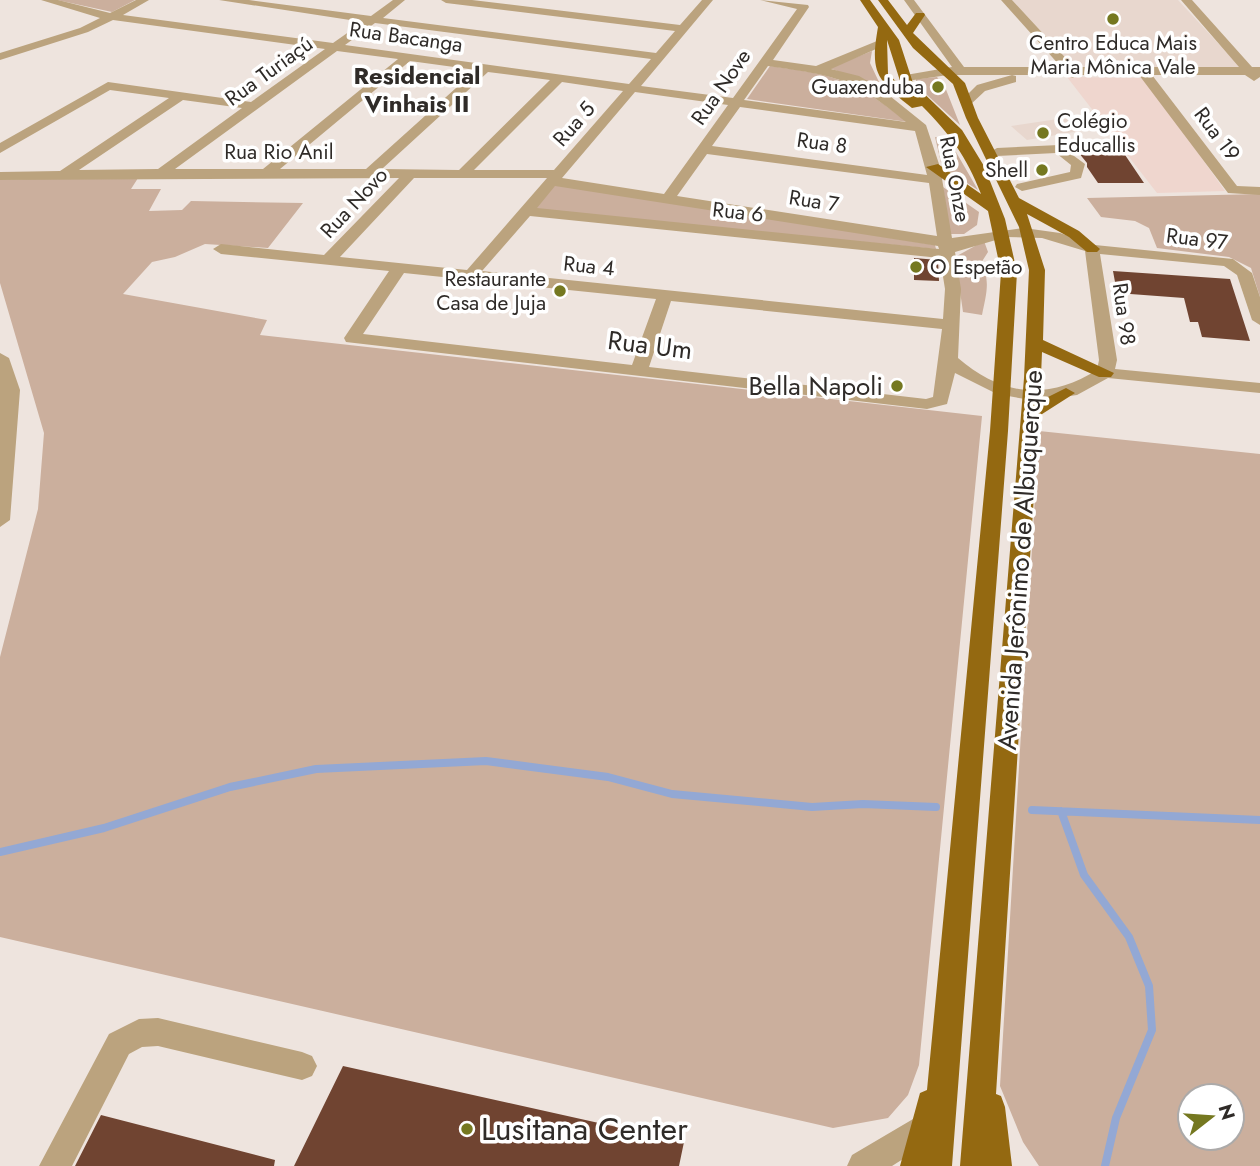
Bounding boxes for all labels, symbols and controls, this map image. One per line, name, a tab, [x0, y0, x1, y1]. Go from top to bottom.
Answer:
marker: Centro Educa Mais Maria Mônica Vale	[1105, 11, 1121, 27]
street label: Rua Bacanga	[347, 14, 465, 60]
place label: Centro Educa Mais Maria Mônica Vale	[1029, 28, 1197, 82]
street label: Rua Turiaçú	[219, 29, 319, 113]
street label: Rua Nove	[684, 43, 758, 131]
district label: Residencial Vinhais II	[353, 58, 481, 121]
place label: Guaxenduba	[811, 72, 924, 102]
marker: Guaxenduba	[930, 79, 946, 95]
street label: Rua 5	[546, 95, 602, 153]
street label: Rua 19	[1187, 101, 1247, 167]
place label: Colégio Educallis	[1057, 106, 1135, 160]
street label: Rua 8	[795, 125, 849, 161]
marker: Colégio Educallis	[1035, 125, 1051, 141]
street label: Rua Onze	[932, 133, 978, 225]
street label: Rua Rio Anil	[224, 137, 334, 167]
place label: Shell	[985, 155, 1028, 185]
street label: Rua Novo	[313, 161, 395, 245]
marker: Shell	[1034, 162, 1050, 178]
street label: Rua 7	[787, 182, 841, 220]
street label: Rua 6	[711, 194, 765, 230]
street label: Rua 97	[1165, 220, 1229, 258]
street label: Rua 4	[562, 248, 616, 284]
place label: O Espetão	[930, 252, 1022, 282]
marker: O Espetão	[908, 259, 924, 275]
place label: Restaurante Casa de Juja	[436, 264, 546, 318]
street label: Rua 98	[1105, 281, 1143, 347]
marker: Restaurante Casa de Juja	[552, 283, 568, 299]
street label: Rua Um	[605, 321, 695, 369]
place label: Bella Napoli	[748, 367, 883, 405]
street label: Avenida Jerônimo de Albuquerque	[988, 369, 1052, 751]
marker: Bella Napoli	[889, 378, 905, 394]
north arrow	[1176, 1082, 1246, 1152]
text: N	[1212, 1101, 1242, 1123]
place label: Lusitana Center	[481, 1106, 688, 1152]
marker: Lusitana Center	[459, 1121, 475, 1137]

